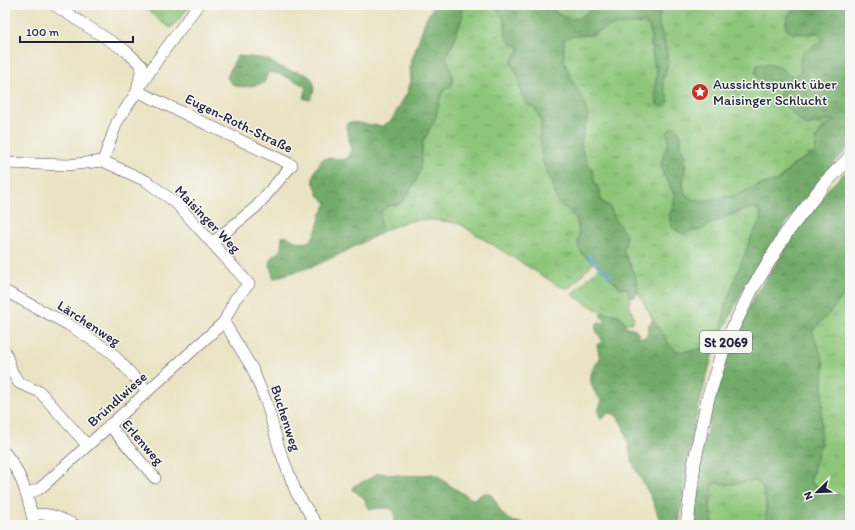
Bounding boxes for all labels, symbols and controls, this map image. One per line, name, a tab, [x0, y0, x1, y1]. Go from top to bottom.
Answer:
scale bar	[20, 18, 133, 44]
text: 100 m	[26, 25, 59, 39]
place label: Aussichtspunkt über Maisinger Schlucht	[713, 76, 837, 109]
place icon: Aussichtspunkt über Maisinger Schlucht	[690, 82, 710, 102]
street label: Eugen-Roth-Straße	[182, 90, 296, 157]
street label: Maisinger Weg	[171, 182, 245, 257]
street label: Lärchenweg	[54, 297, 124, 351]
road number: St 2069	[700, 331, 752, 353]
street label: Bründlwiese	[84, 368, 151, 431]
street label: Buchenweg	[267, 383, 304, 454]
street label: Erlenweg	[118, 416, 168, 469]
north arrow	[797, 472, 837, 512]
text: N	[801, 490, 816, 502]

